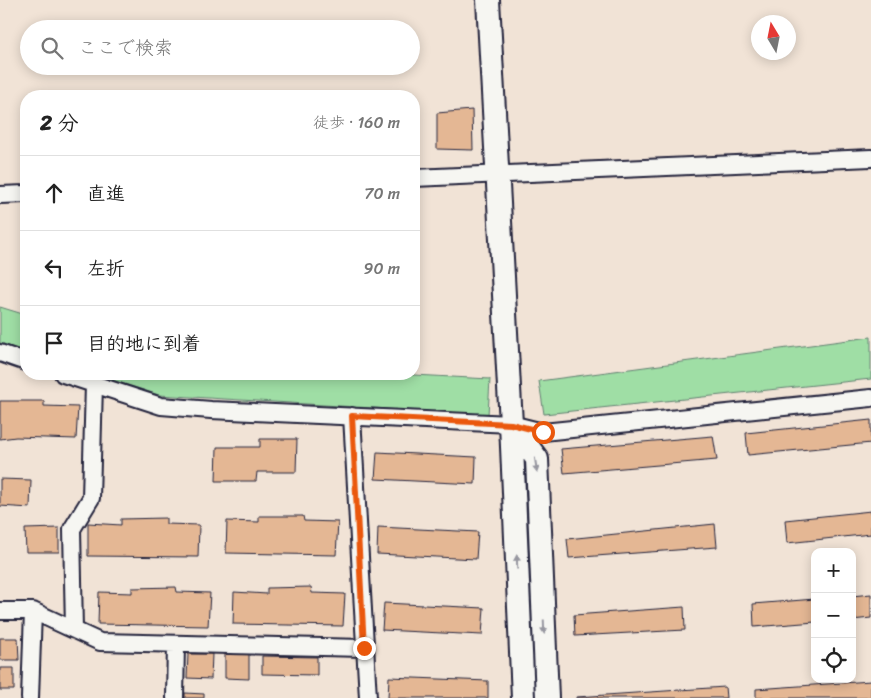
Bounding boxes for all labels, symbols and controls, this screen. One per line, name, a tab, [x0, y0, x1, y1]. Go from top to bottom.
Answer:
north arrow	[751, 15, 796, 60]
search box	[20, 20, 420, 75]
text: ここで検索	[78, 31, 173, 64]
icon: search	[38, 34, 66, 62]
text: 2 分	[40, 104, 79, 142]
text: 徒歩 · 160 m	[313, 108, 400, 137]
text: 直進	[87, 177, 125, 210]
icon: ahead	[40, 179, 68, 207]
text: 70 m	[364, 179, 400, 208]
text: 左折	[87, 252, 125, 285]
icon: left	[40, 254, 68, 282]
text: 90 m	[364, 254, 400, 283]
text: 目的地に到着	[87, 327, 201, 360]
icon: arrive	[40, 329, 68, 357]
route start	[532, 421, 555, 444]
one-way arrow	[532, 457, 540, 473]
map controls	[811, 548, 856, 683]
button: +	[811, 548, 856, 593]
one-way arrow	[512, 554, 520, 570]
button: −	[811, 593, 856, 638]
one-way arrow	[540, 619, 548, 635]
route end	[353, 637, 376, 660]
button: locate	[811, 638, 856, 683]

